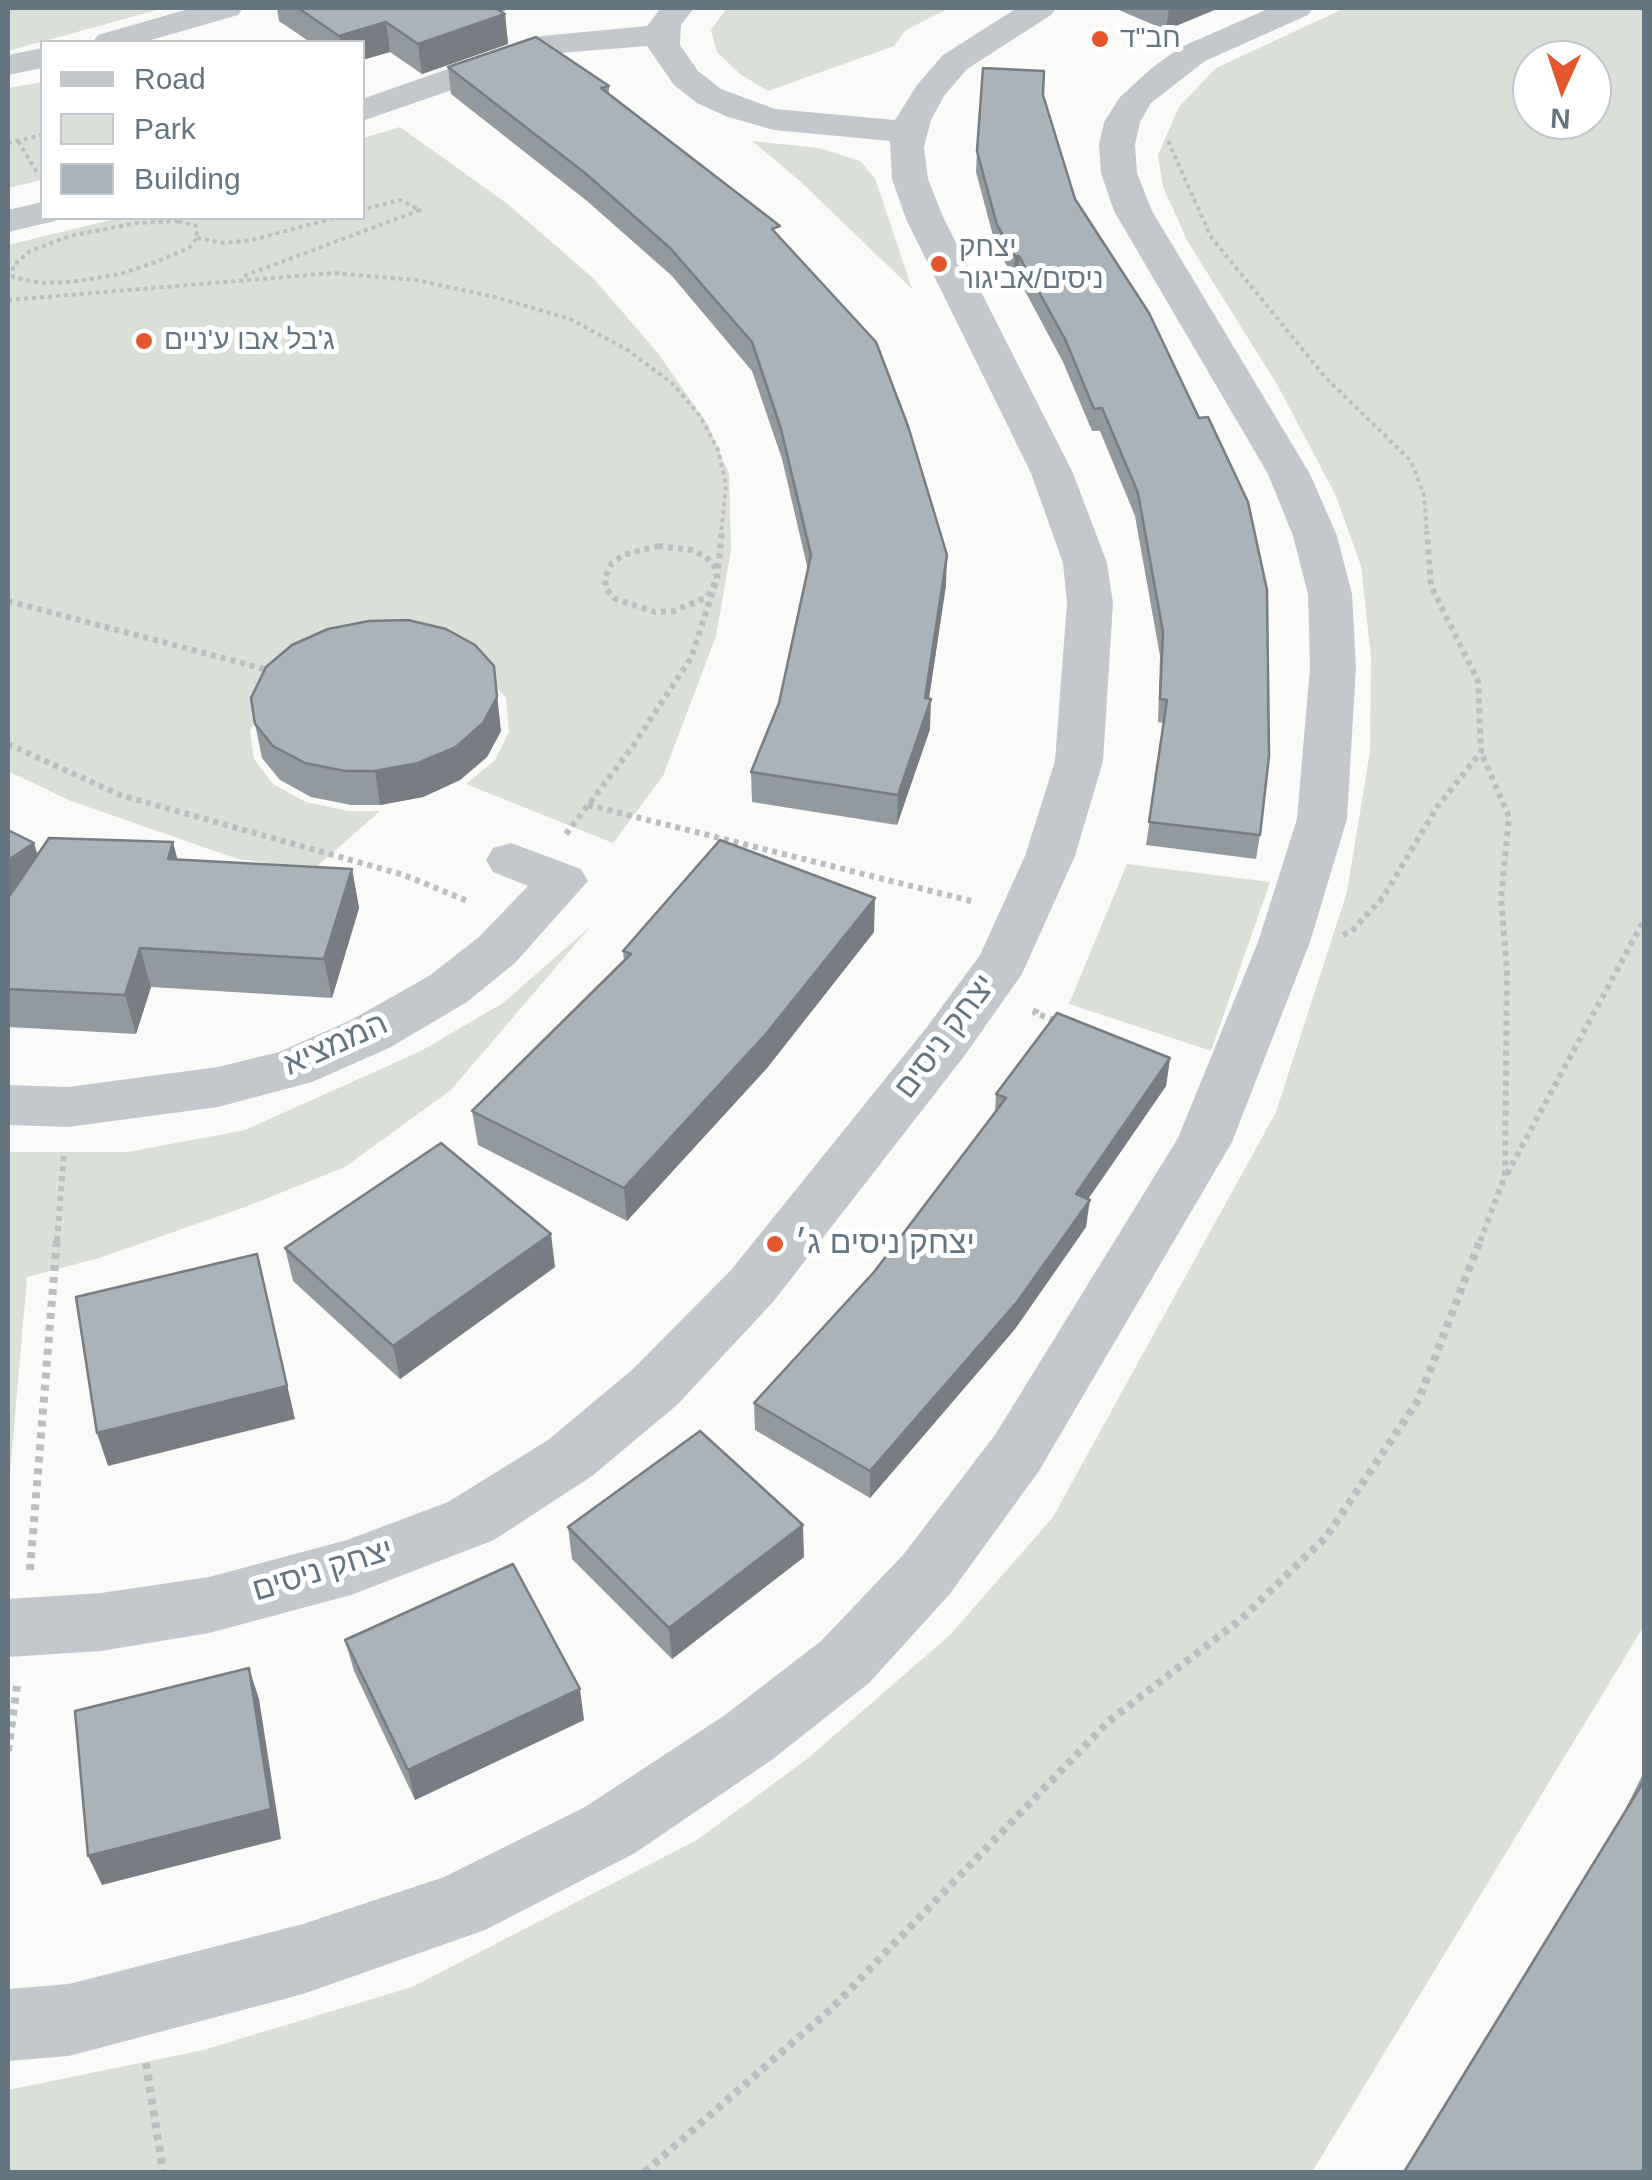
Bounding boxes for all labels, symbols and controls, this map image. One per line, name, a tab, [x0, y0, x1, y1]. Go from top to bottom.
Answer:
place label: חב"ד	[1120, 22, 1181, 56]
marker: חב"ד	[1089, 28, 1111, 50]
legend	[40, 40, 365, 220]
north arrow	[1512, 40, 1612, 140]
text: Road	[134, 62, 206, 95]
text: N	[1550, 102, 1571, 134]
text: Park	[134, 112, 196, 145]
text: Building	[134, 162, 241, 195]
place label: יצחק ניסים/אביגור	[959, 231, 1104, 297]
marker: יצחק ניסים/אביגור	[928, 253, 950, 275]
place label: ג'בל אבו ע'ניים	[164, 324, 335, 358]
marker: ג'בל אבו ע'ניים	[133, 330, 155, 352]
street label: יצחק ניסים	[887, 968, 1005, 1106]
street label: הממציא	[278, 1005, 394, 1085]
place label: יצחק ניסים ג׳	[795, 1225, 975, 1263]
marker: יצחק ניסים ג׳	[764, 1233, 786, 1255]
street label: יצחק ניסים	[248, 1531, 398, 1611]

